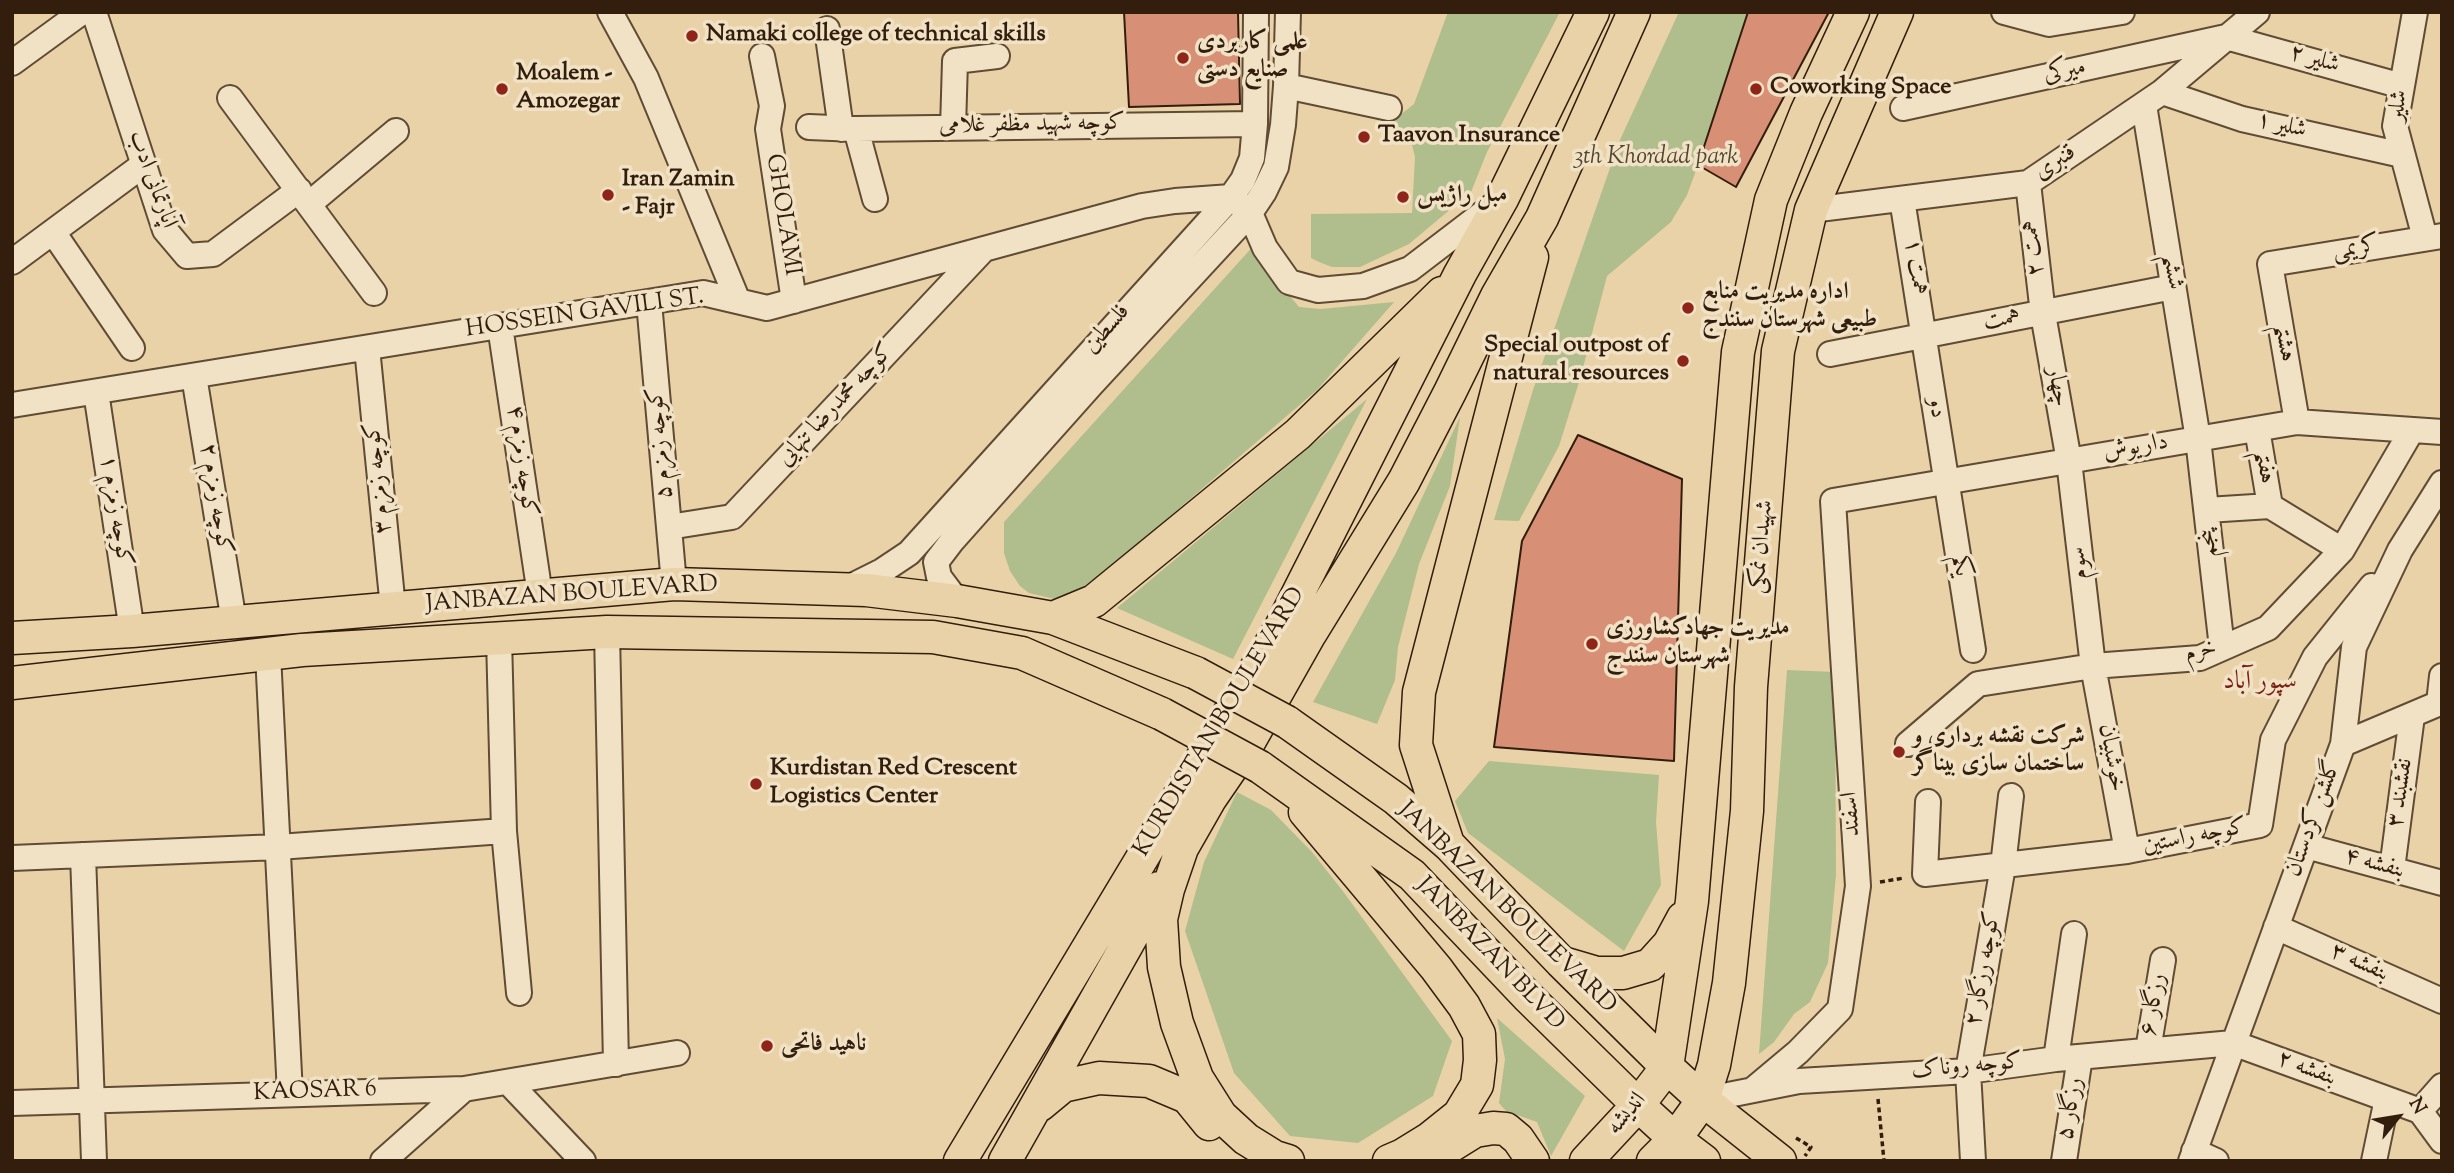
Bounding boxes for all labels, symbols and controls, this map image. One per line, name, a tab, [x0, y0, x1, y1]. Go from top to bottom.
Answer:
place label: Namaki college of technical skills	[706, 22, 1046, 50]
marker: Namaki college of technical skills	[684, 28, 700, 44]
place label: علمی کاربردی صنایع دستی	[1197, 30, 1308, 86]
street label: شلیر ۲	[2286, 40, 2342, 82]
marker: علمی کاربردی صنایع دستی	[1175, 50, 1191, 66]
street label: میرکی	[2041, 54, 2089, 92]
place label: Moalem - Amozegar	[516, 61, 620, 117]
place label: Coworking Space	[1770, 75, 1951, 103]
marker: Moalem - Amozegar	[494, 81, 510, 97]
marker: Coworking Space	[1748, 81, 1764, 97]
street label: شلیر	[2384, 89, 2416, 123]
street label: شلیر ۱	[2253, 107, 2309, 147]
street label: کوچه شهید مظفر غلامی	[939, 110, 1125, 142]
place label: Taavon Insurance	[1378, 123, 1560, 151]
street label: آپارتمانی ادب	[120, 127, 182, 233]
marker: Taavon Insurance	[1356, 129, 1372, 145]
street label: قنبری	[2030, 140, 2082, 188]
park label: 3th Khordad park	[1574, 145, 1738, 173]
street label: GHOLAMI	[757, 152, 805, 278]
place label: Iran Zamin - Fajr	[622, 167, 735, 223]
place label: مبل راژیس	[1417, 183, 1507, 211]
marker: Iran Zamin - Fajr	[600, 187, 616, 203]
marker: مبل راژیس	[1395, 189, 1411, 205]
street label: همت ۲	[2017, 218, 2053, 278]
street label: کریمی	[2331, 232, 2381, 268]
street label: همت ۱	[1895, 237, 1933, 297]
street label: ششم	[2154, 252, 2188, 292]
place label: اداره مدیریت منابع طبیعی شهرستان سنندج	[1702, 280, 1877, 336]
street label: HOSSEIN GAVILI ST.	[464, 284, 706, 346]
street label: فلسطین	[1078, 299, 1138, 361]
marker: اداره مدیریت منابع طبیعی شهرستان سنندج	[1680, 300, 1696, 316]
street label: همت	[1981, 304, 2023, 338]
street label: هشتم	[2266, 322, 2300, 364]
place label: Special outpost of natural resources	[1484, 333, 1669, 389]
street label: کوچه محمدرضا تنهایی	[772, 338, 902, 474]
marker: Special outpost of natural resources	[1675, 353, 1691, 369]
street label: چهار	[2038, 365, 2074, 409]
street label: کوچه زمزم ۵	[643, 386, 681, 500]
street label: دو	[1919, 396, 1951, 420]
street label: کوچه زمزم ۴	[498, 404, 542, 518]
street label: کوچه زمزم ۳	[360, 421, 400, 535]
street label: داریوش	[2101, 429, 2171, 469]
street label: کوچه زمزم ۲	[191, 441, 237, 557]
street label: هفتم	[2246, 448, 2280, 486]
street label: کوچه زمزم ۱	[91, 453, 137, 569]
street label: شهیدان نمکی	[1745, 499, 1781, 595]
street label: پنجم	[2194, 527, 2226, 559]
street label: سوم	[2065, 545, 2097, 581]
street label: یکم	[1943, 553, 1975, 579]
street label: JANBAZAN BOULEVARD	[425, 571, 719, 621]
street label: KURDISTAN BOULEVARD	[1129, 583, 1313, 863]
place label: مدیریت جهادکشاورزی شهرستان سنندج	[1606, 616, 1790, 672]
street label: خرم	[2182, 635, 2220, 671]
marker: مدیریت جهادکشاورزی شهرستان سنندج	[1584, 636, 1600, 652]
district label: سپور آباد	[2223, 668, 2297, 700]
street label: خوشبیان	[2090, 722, 2130, 794]
place label: شرکت نقشه برداری و ساختمان سازی بیناگر	[1913, 724, 2085, 780]
marker: شرکت نقشه برداری و ساختمان سازی بیناگر	[1891, 744, 1907, 760]
place label: Kurdistan Red Crescent Logistics Center	[770, 756, 1017, 812]
street label: گلشن کردستان	[2281, 757, 2349, 881]
street label: نقشبند ۳	[2383, 757, 2421, 829]
marker: Kurdistan Red Crescent Logistics Center	[748, 776, 764, 792]
street label: اسفند	[1837, 791, 1869, 837]
street label: JANBAZAN BOULEVARD	[1391, 797, 1621, 1021]
street label: کوچه راستین	[2141, 814, 2249, 862]
street label: بنفشه ۴	[2341, 843, 2407, 887]
street label: JANBAZAN BLVD	[1409, 872, 1569, 1038]
street label: کوچه رزگار ۲	[1961, 909, 2009, 1029]
street label: بنفشه ۳	[2325, 938, 2393, 990]
street label: رزگار ۶	[2136, 972, 2174, 1038]
place label: ناهید فاتحی	[781, 1032, 866, 1060]
marker: ناهید فاتحی	[759, 1038, 775, 1054]
street label: بنفشه ۲	[2272, 1046, 2340, 1094]
street label: کوچه روناک	[1910, 1049, 2024, 1087]
street label: KAOSAR 6	[253, 1076, 377, 1110]
street label: رزگار ۵	[2053, 1076, 2091, 1142]
north arrow	[2363, 1082, 2433, 1152]
street label: اندیشه	[1602, 1088, 1654, 1142]
text: N	[2401, 1093, 2432, 1120]

